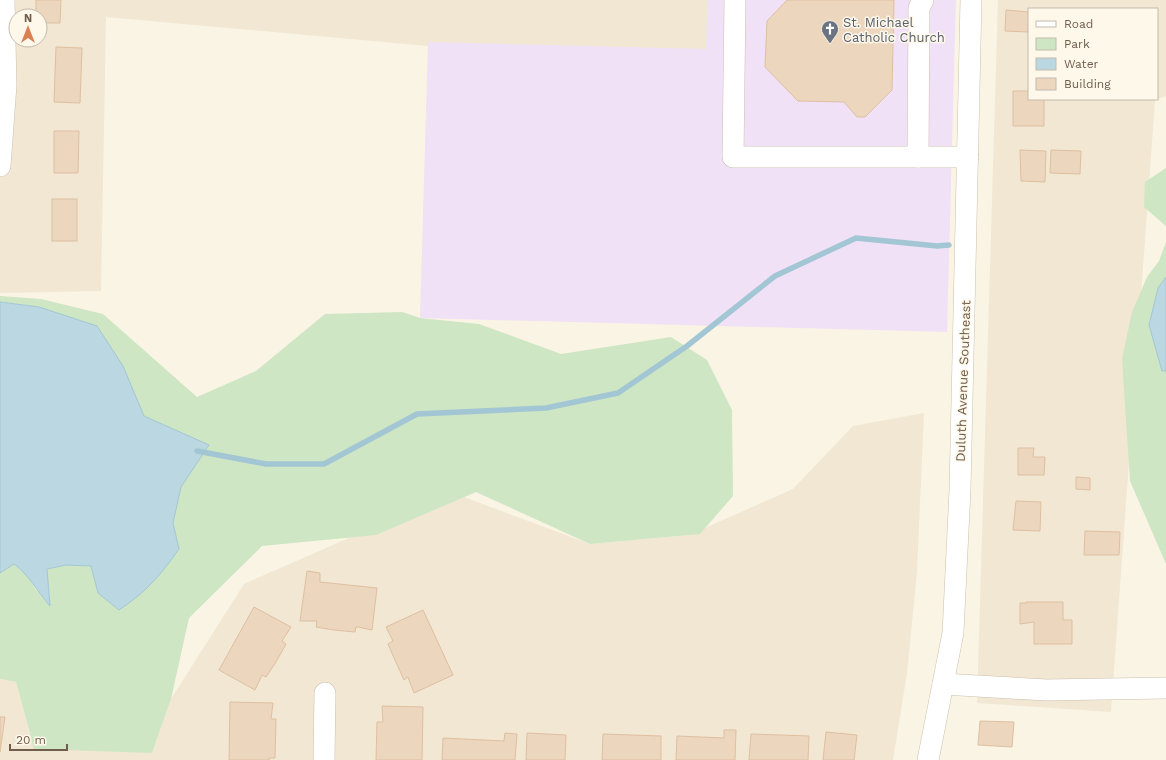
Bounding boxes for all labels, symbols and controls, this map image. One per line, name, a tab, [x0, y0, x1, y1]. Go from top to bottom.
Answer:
north arrow	[8, 8, 48, 48]
legend	[1028, 8, 1158, 100]
text: N	[24, 12, 32, 25]
place label: St. Michael Catholic Church	[843, 15, 945, 45]
text: Road	[1064, 17, 1093, 31]
church icon: St. Michael Catholic Church	[820, 19, 840, 44]
text: Park	[1064, 37, 1090, 51]
text: Water	[1064, 57, 1099, 71]
text: Building	[1064, 77, 1111, 91]
street label: Duluth Avenue Southeast	[953, 299, 973, 462]
scale bar	[10, 726, 67, 752]
text: 20 m	[16, 733, 46, 747]

